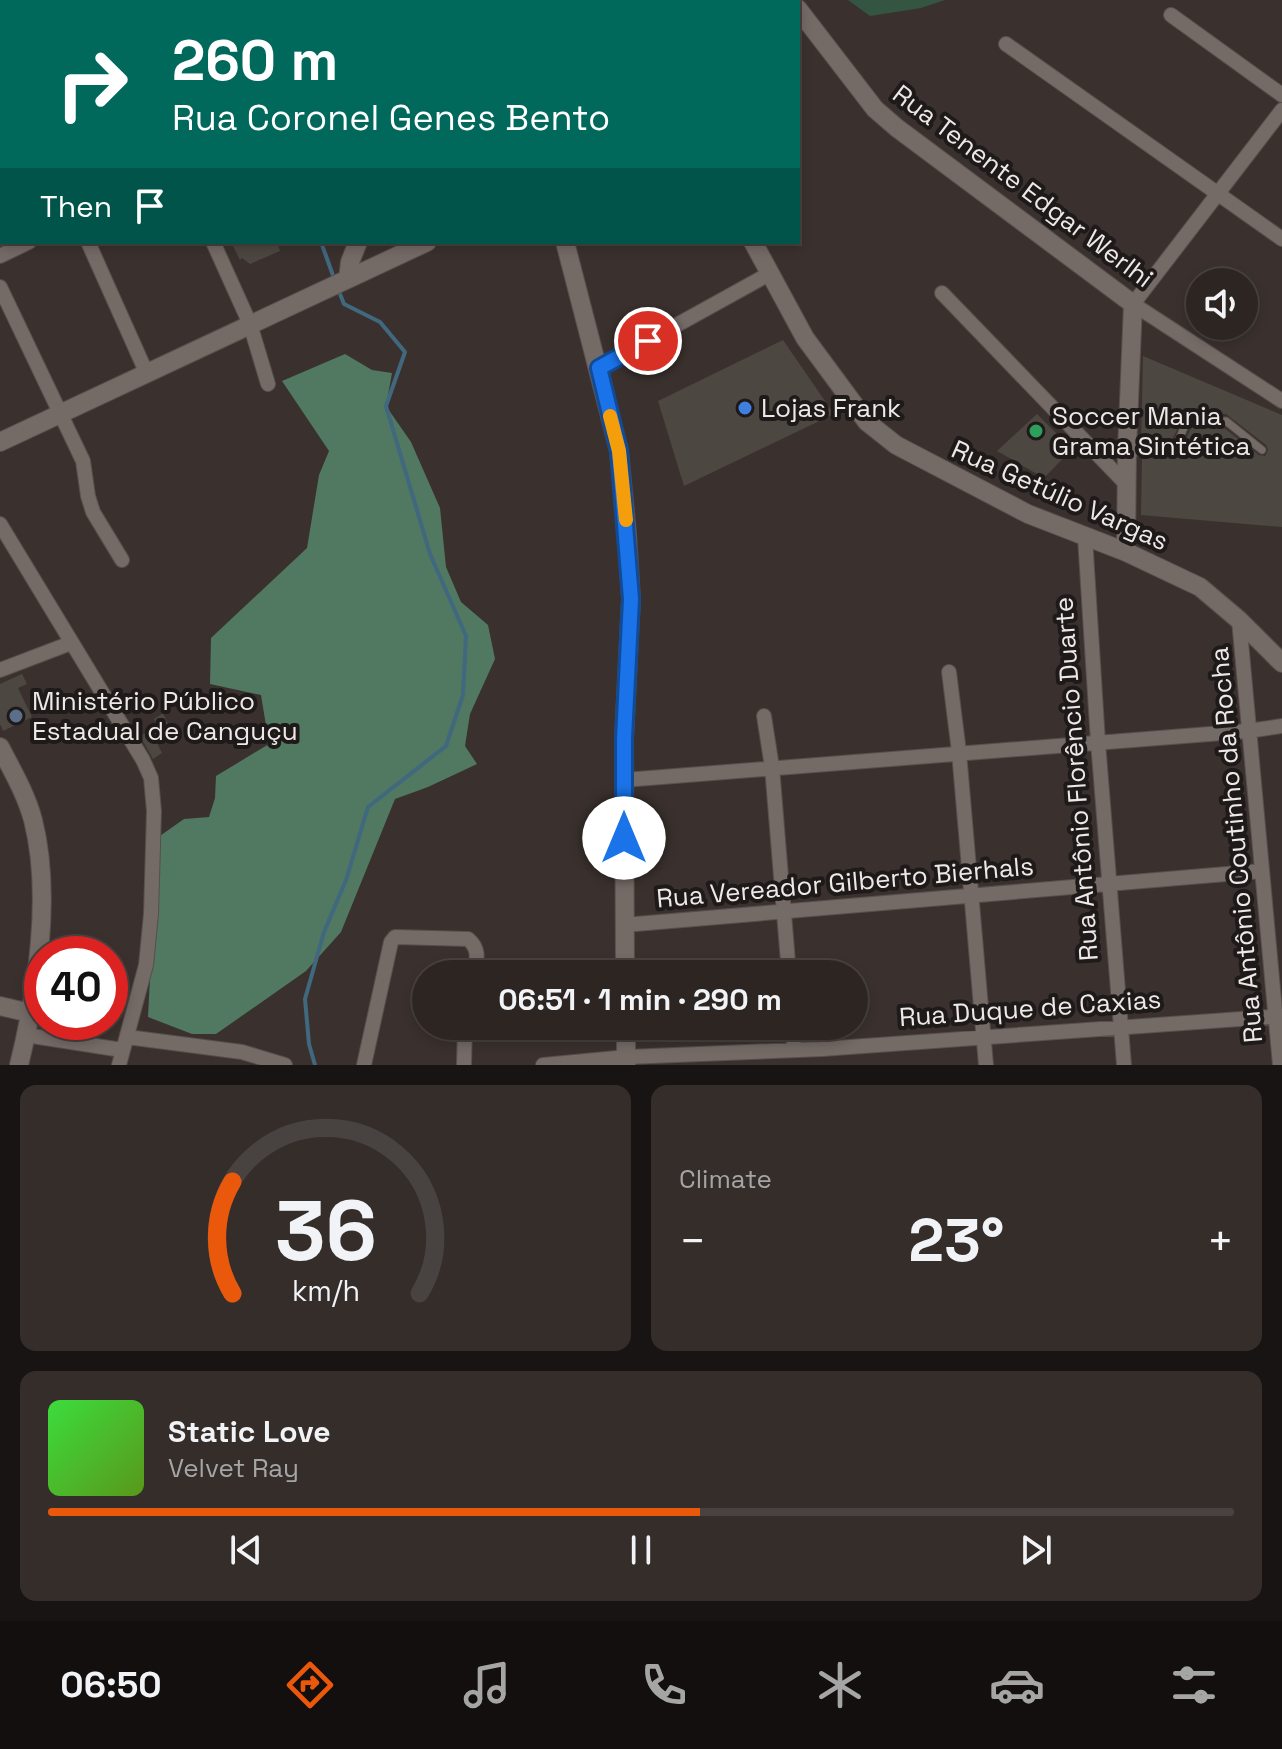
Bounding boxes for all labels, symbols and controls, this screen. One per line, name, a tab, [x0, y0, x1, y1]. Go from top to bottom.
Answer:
text: 260 m	[172, 25, 338, 96]
icon: right	[40, 32, 144, 136]
street label: Rua Tenente Edgar Werlhi	[886, 77, 1160, 295]
text: Rua Coronel Genes Bento	[172, 95, 610, 141]
icon: arrive	[128, 184, 172, 228]
text: Then	[40, 187, 112, 226]
map controls	[1186, 268, 1258, 340]
button: sound	[1186, 268, 1258, 340]
pin	[614, 307, 682, 375]
icon: arrive	[626, 319, 670, 363]
place label: Lojas Frank	[761, 391, 901, 425]
marker: Lojas Frank	[736, 399, 754, 417]
place label: Soccer Mania Grama Sintética	[1052, 399, 1251, 463]
marker: Soccer Mania Grama Sintética	[1027, 422, 1045, 440]
street label: Rua Getúlio Vargas	[946, 432, 1174, 558]
street label: Rua Antônio Florêncio Duarte	[1046, 596, 1106, 962]
street label: Rua Antônio Coutinho da Rocha	[1202, 646, 1270, 1044]
place label: Ministério Público Estadual de Canguçu	[32, 684, 298, 748]
marker: Ministério Público Estadual de Canguçu	[7, 707, 25, 725]
position arrow	[582, 796, 666, 880]
street label: Rua Vereador Gilberto Bierhals	[655, 849, 1035, 915]
speed limit sign: 40	[24, 936, 128, 1040]
text: 06:51 · 1 min · 290 m	[498, 980, 782, 1019]
street label: Rua Duque de Caxias	[898, 982, 1162, 1034]
text: Climate	[679, 1162, 772, 1196]
text: 36	[275, 1178, 377, 1284]
text: 23°	[909, 1202, 1004, 1279]
text: −	[679, 1213, 706, 1269]
text: +	[1207, 1213, 1234, 1269]
text: km/h	[291, 1273, 360, 1309]
text: Static Love	[168, 1412, 331, 1451]
text: Velvet Ray	[168, 1451, 299, 1485]
icon: previous	[224, 1528, 268, 1572]
icon: pause	[619, 1528, 663, 1572]
icon: next	[1014, 1528, 1058, 1572]
icon: directions	[282, 1657, 338, 1713]
icon: music	[459, 1657, 515, 1713]
icon: phone	[636, 1657, 692, 1713]
icon: climate	[812, 1657, 868, 1713]
icon: car	[989, 1657, 1045, 1713]
icon: filters	[1166, 1657, 1222, 1713]
text: 06:50	[60, 1662, 162, 1708]

